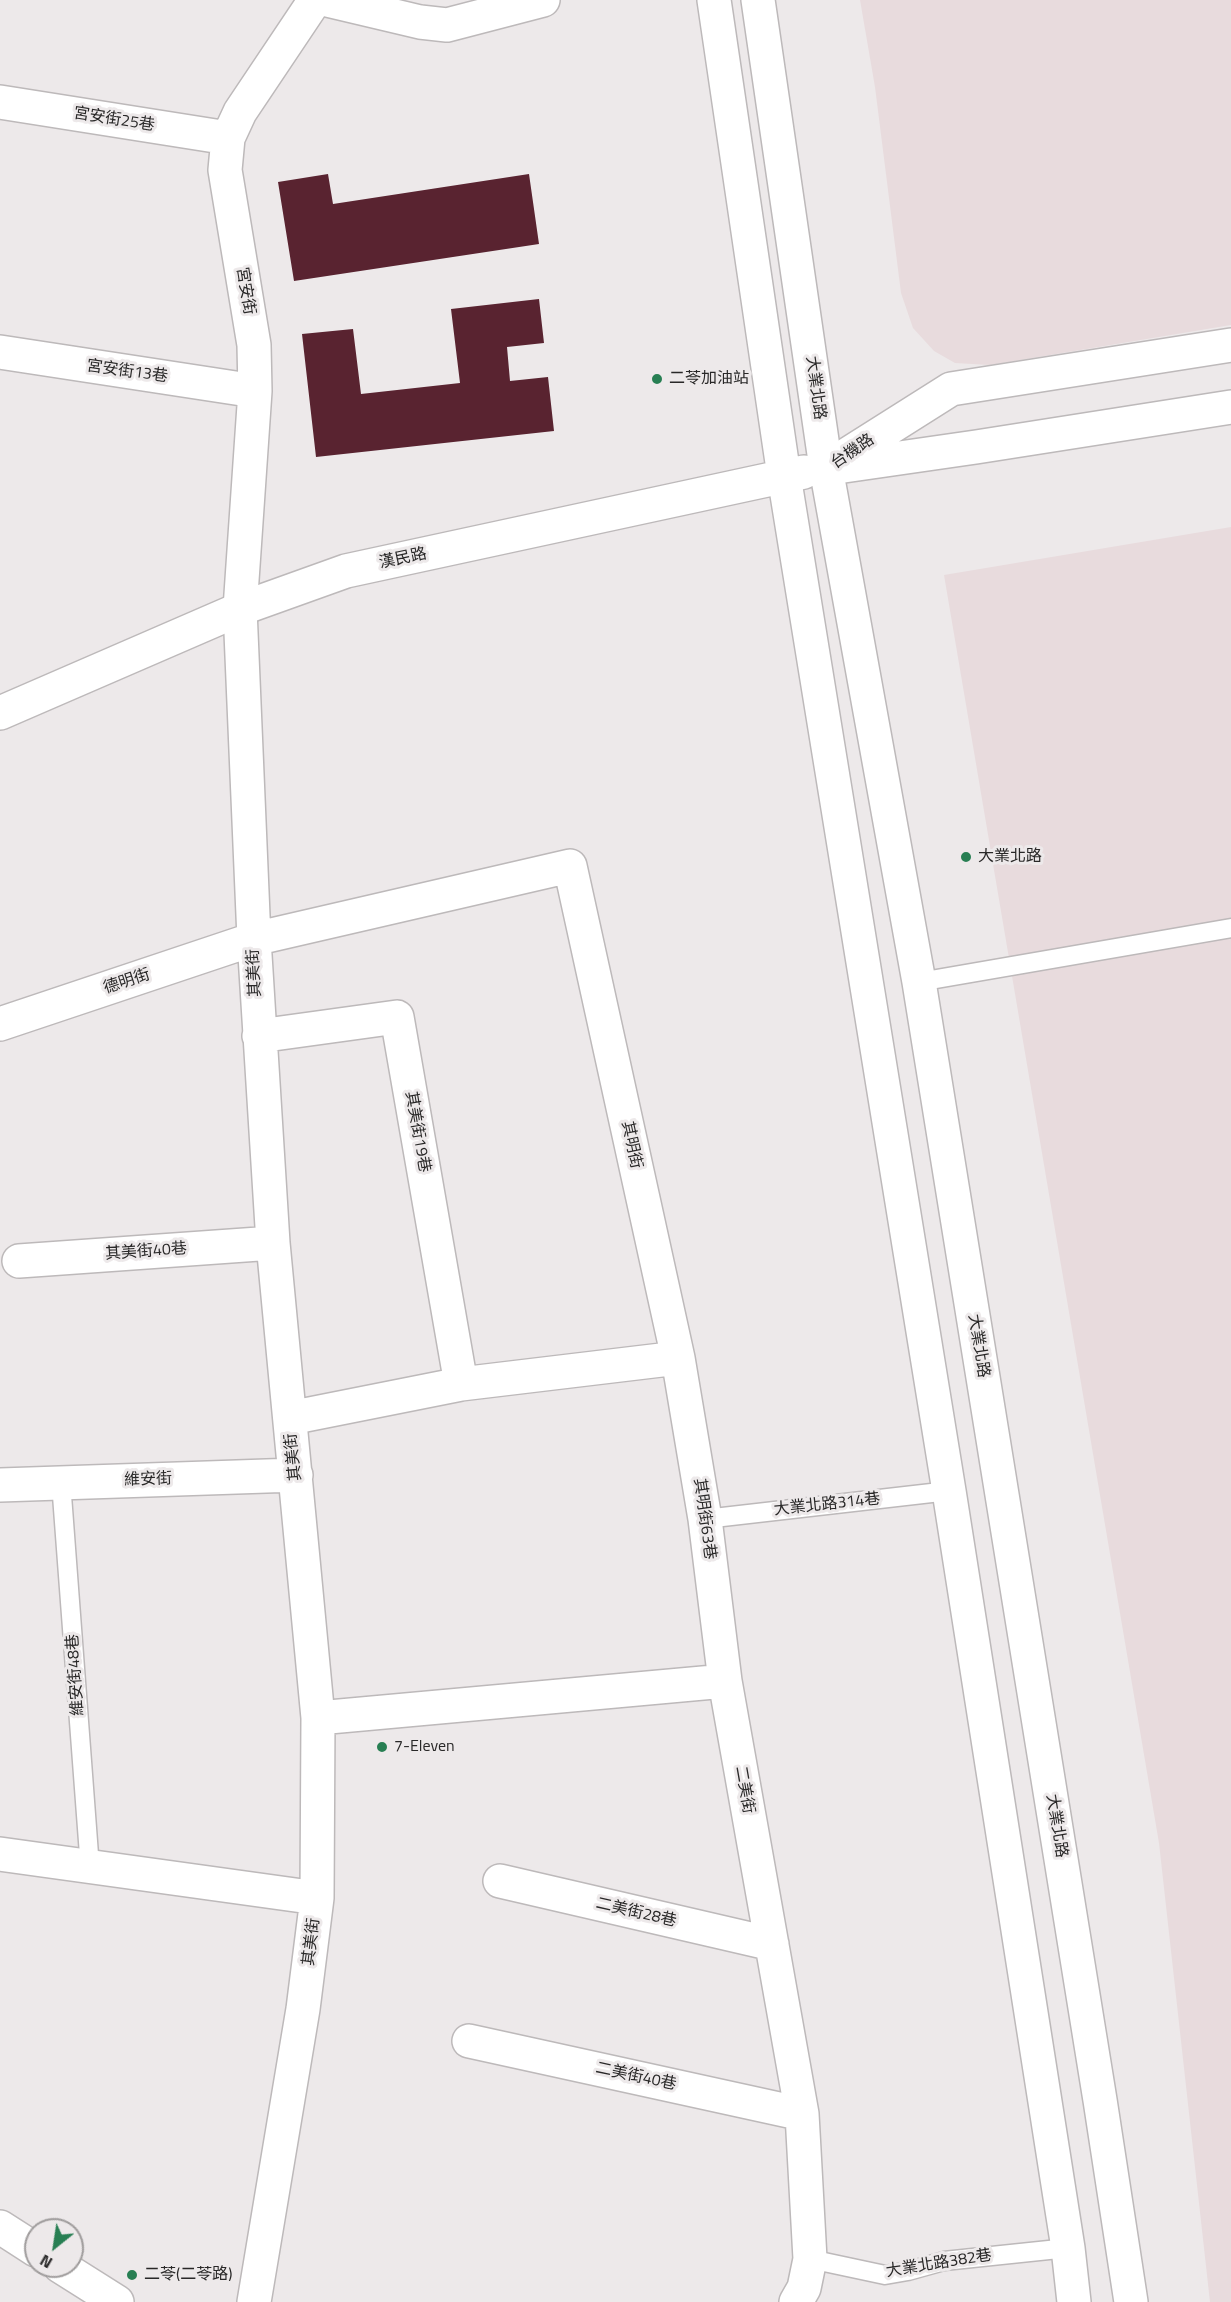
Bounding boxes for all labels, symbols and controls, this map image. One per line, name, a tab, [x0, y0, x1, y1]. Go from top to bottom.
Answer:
street label: 宮安街25巷	[72, 104, 156, 136]
street label: 宮安街	[232, 266, 258, 316]
street label: 大業北路	[801, 355, 829, 421]
street label: 宮安街13巷	[85, 357, 169, 387]
place label: 二苓加油站	[669, 369, 749, 389]
marker: 二苓加油站	[650, 372, 664, 386]
street label: 台機路	[828, 431, 878, 473]
street label: 漢民路	[378, 545, 428, 573]
place label: 大業北路	[978, 847, 1042, 867]
marker: 大業北路	[959, 850, 973, 864]
street label: 其美街	[244, 949, 266, 997]
street label: 德明街	[101, 965, 153, 999]
street label: 其美街19巷	[400, 1090, 434, 1174]
street label: 其明街	[617, 1120, 645, 1170]
street label: 其美街40巷	[104, 1240, 188, 1264]
street label: 大業北路	[964, 1313, 992, 1379]
street label: 其美街	[282, 1432, 306, 1482]
street label: 維安街	[124, 1470, 172, 1490]
street label: 其明街63巷	[689, 1477, 719, 1561]
street label: 大業北路314巷	[773, 1490, 881, 1520]
street label: 維安街48巷	[64, 1633, 88, 1717]
place label: 7-Eleven	[394, 1737, 455, 1757]
marker: 7-Eleven	[375, 1740, 389, 1754]
street label: 二美街	[730, 1765, 758, 1815]
street label: 大業北路	[1042, 1793, 1070, 1859]
street label: 二美街28巷	[594, 1894, 678, 1932]
street label: 其美街	[300, 1917, 324, 1967]
street label: 二美街40巷	[594, 2059, 678, 2095]
north arrow	[24, 2218, 84, 2278]
street label: 大業北路382巷	[885, 2246, 993, 2282]
text: N	[35, 2249, 57, 2275]
place label: 二苓(二苓路)	[144, 2265, 232, 2285]
marker: 二苓(二苓路)	[125, 2268, 139, 2282]

